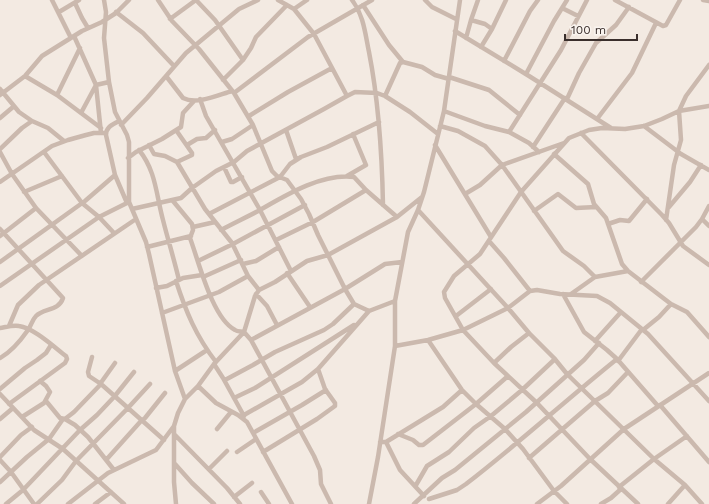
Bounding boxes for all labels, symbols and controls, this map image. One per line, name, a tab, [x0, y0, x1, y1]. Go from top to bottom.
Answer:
scale bar	[565, 16, 637, 42]
text: 100 m	[571, 23, 606, 37]

